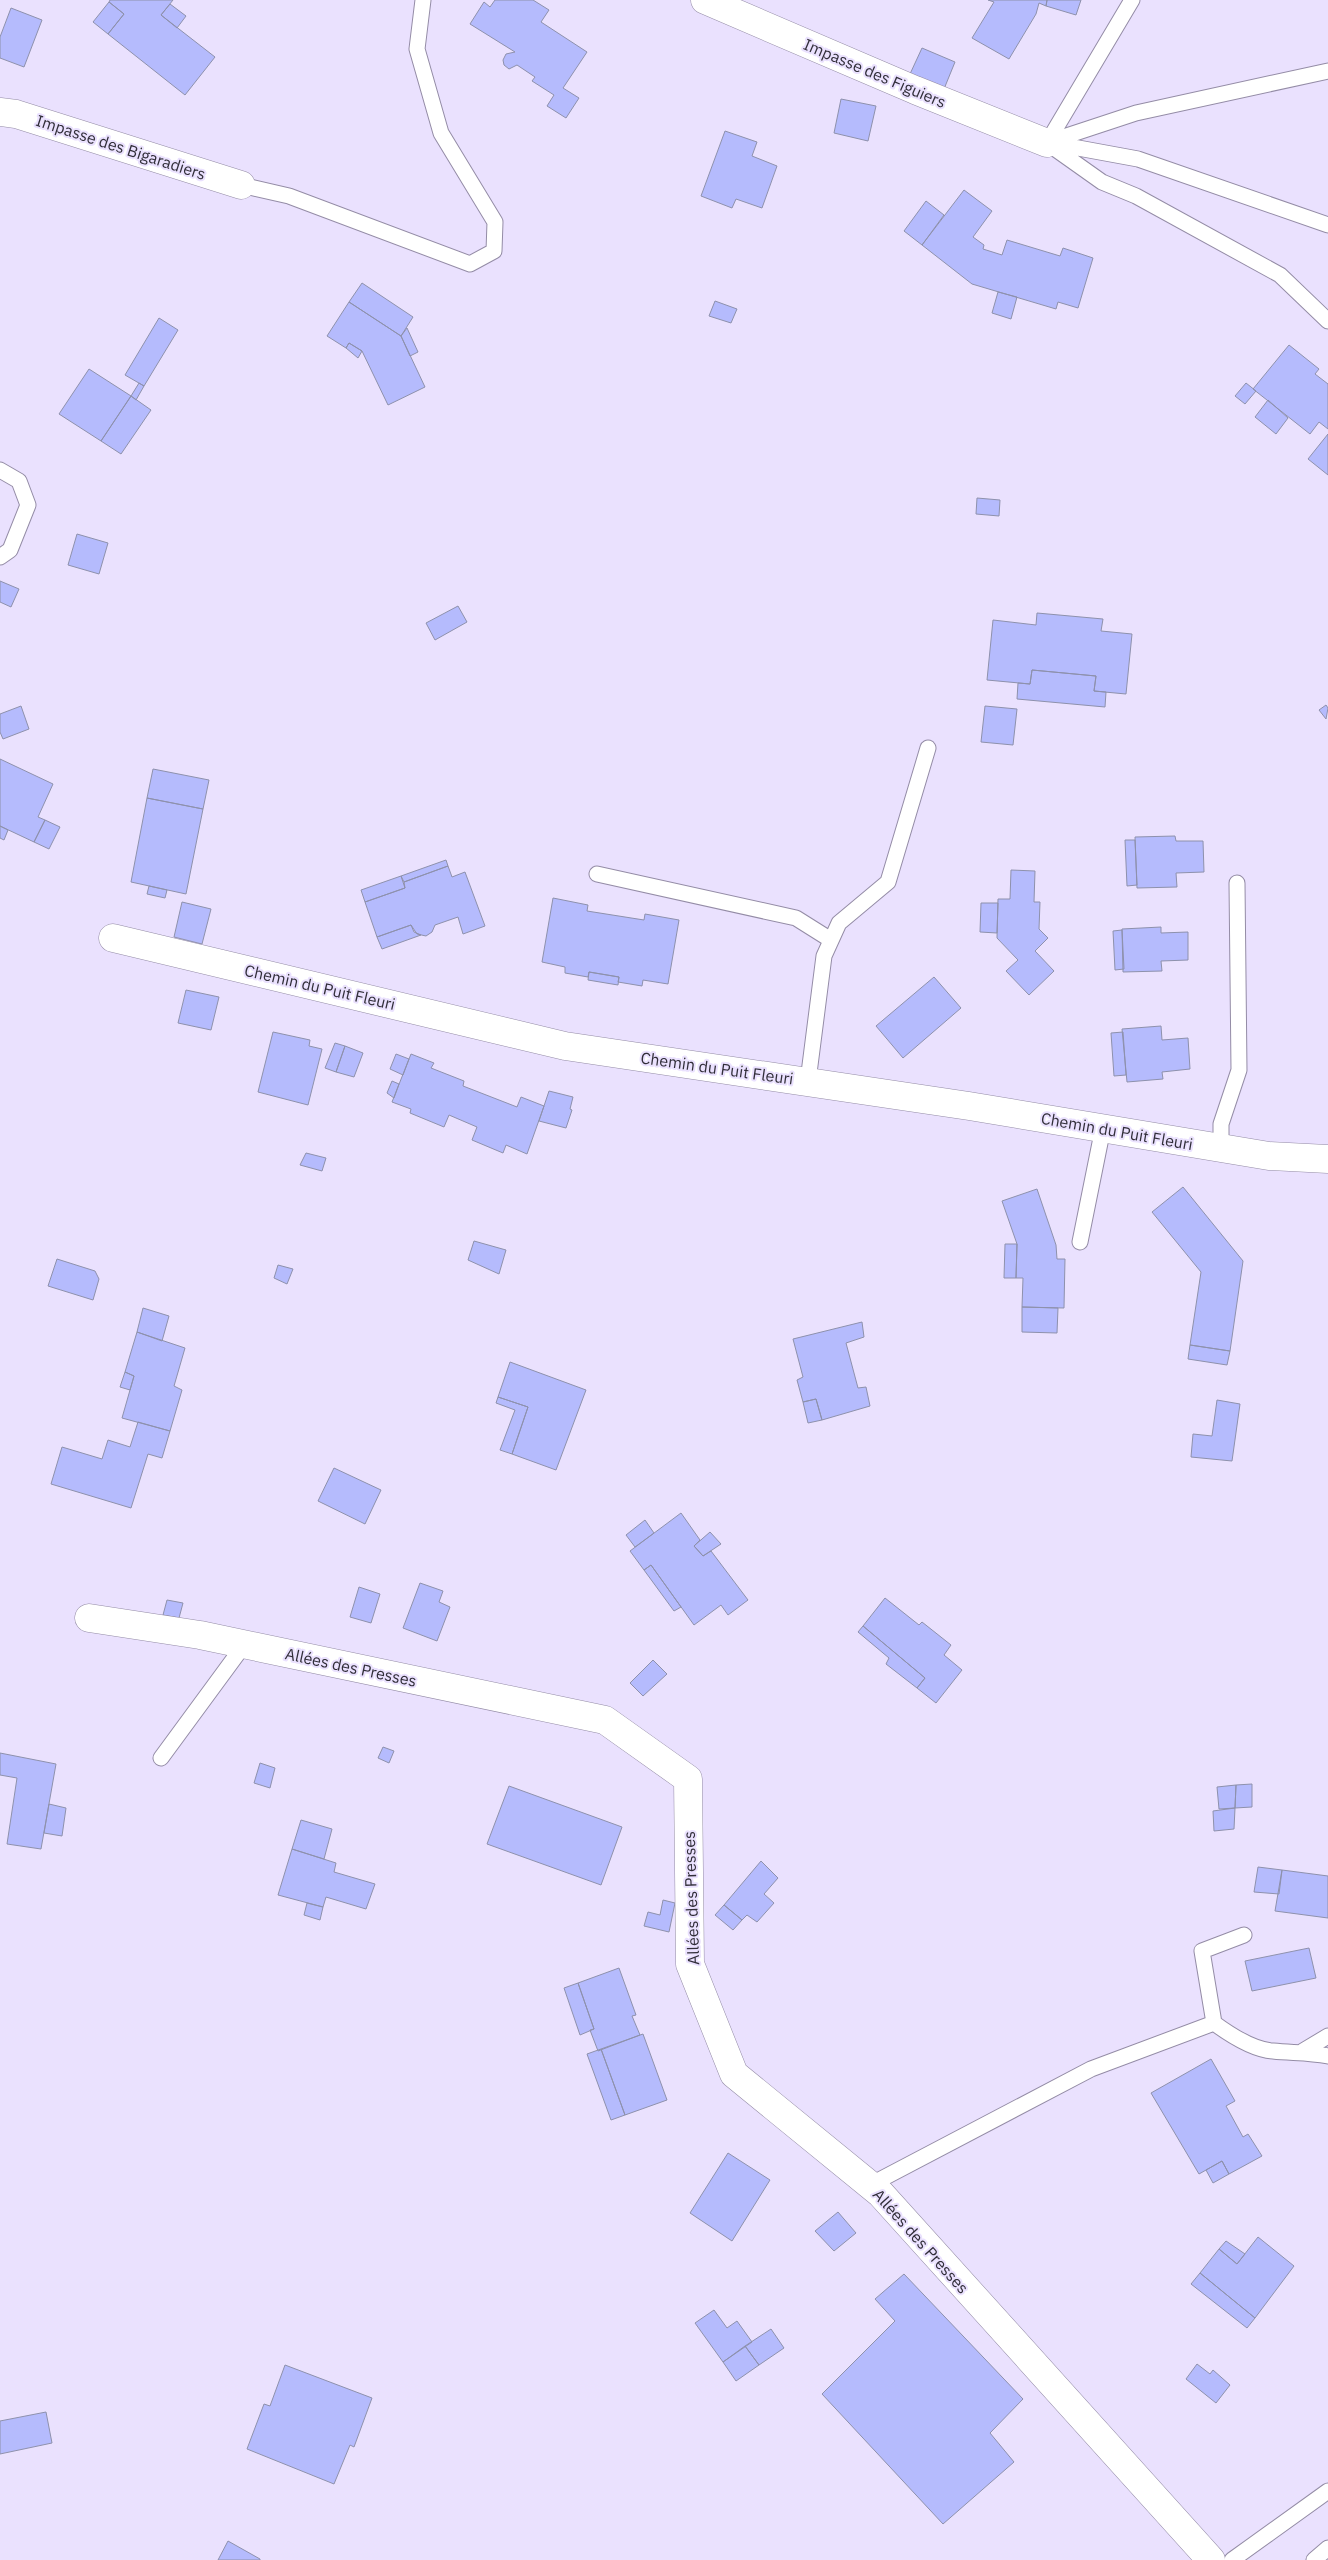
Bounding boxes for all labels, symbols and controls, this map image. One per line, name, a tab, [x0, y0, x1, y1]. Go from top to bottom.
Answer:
street label: Impasse des Figuiers	[801, 34, 949, 112]
street label: Impasse des Bigaradiers	[34, 110, 208, 184]
street label: Chemin du Puit Fleuri	[243, 960, 397, 1014]
street label: Chemin du Puit Fleuri	[639, 1047, 795, 1089]
street label: Chemin du Puit Fleuri	[1039, 1108, 1195, 1154]
street label: Allées des Presses	[283, 1643, 419, 1691]
street label: Allées des Presses	[679, 1831, 703, 1965]
street label: Allées des Presses	[869, 2185, 973, 2297]

